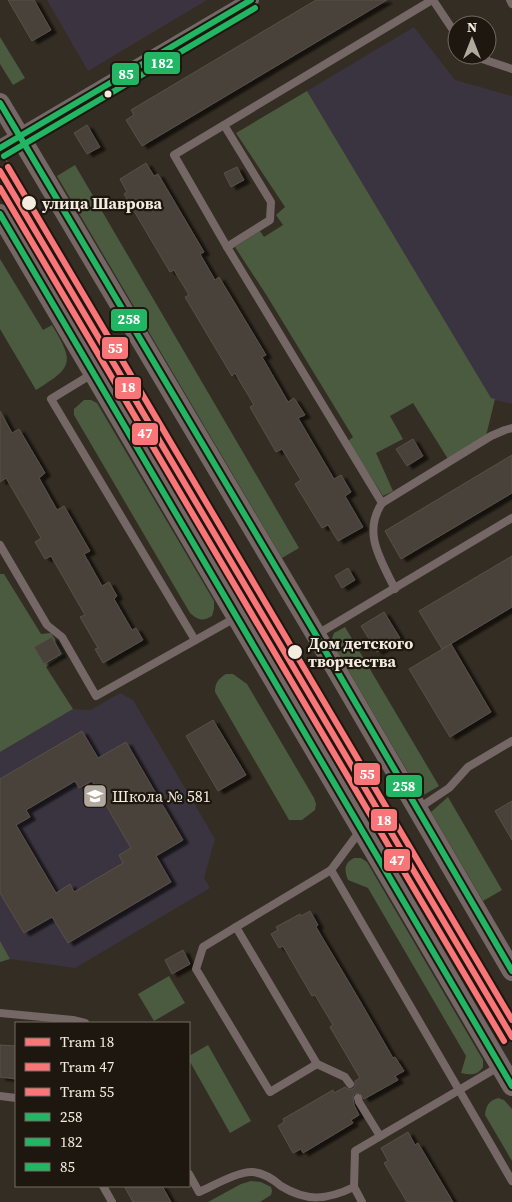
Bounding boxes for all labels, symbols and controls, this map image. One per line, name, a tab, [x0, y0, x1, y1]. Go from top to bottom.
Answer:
north arrow	[447, 15, 497, 65]
text: N	[467, 17, 477, 37]
line badge: 182	[143, 51, 181, 75]
text: 182	[151, 53, 174, 73]
line badge: 85	[111, 62, 140, 86]
text: 85	[118, 64, 134, 84]
unlabelled marker	[103, 89, 113, 99]
place label: улица Шаврова	[41, 192, 162, 214]
marker: улица Шаврова	[20, 194, 38, 212]
line badge: 258	[110, 308, 148, 332]
text: 258	[118, 309, 140, 329]
line badge: 55	[101, 336, 129, 360]
text: 55	[107, 338, 123, 358]
line badge: 18	[114, 376, 142, 400]
text: 18	[120, 377, 136, 397]
line badge: 47	[131, 422, 159, 446]
text: 47	[137, 423, 153, 443]
place label: Дом детского творчества	[308, 632, 413, 672]
marker: Дом детского творчества	[286, 643, 304, 661]
line badge: 55	[353, 762, 381, 786]
text: 55	[359, 764, 375, 784]
line badge: 258	[385, 774, 423, 798]
text: 258	[393, 776, 415, 796]
school or university icon: Школа № 581	[82, 783, 108, 809]
place label: Школа № 581	[112, 785, 211, 807]
line badge: 18	[370, 808, 398, 832]
text: 18	[376, 810, 392, 830]
line badge: 47	[383, 848, 411, 872]
text: 47	[389, 850, 405, 870]
legend	[15, 1022, 190, 1187]
text: Tram 18	[60, 1031, 114, 1052]
text: Tram 47	[60, 1056, 114, 1077]
text: Tram 55	[60, 1081, 114, 1102]
text: 258	[60, 1106, 83, 1127]
text: 182	[60, 1131, 83, 1152]
text: 85	[60, 1156, 75, 1177]

